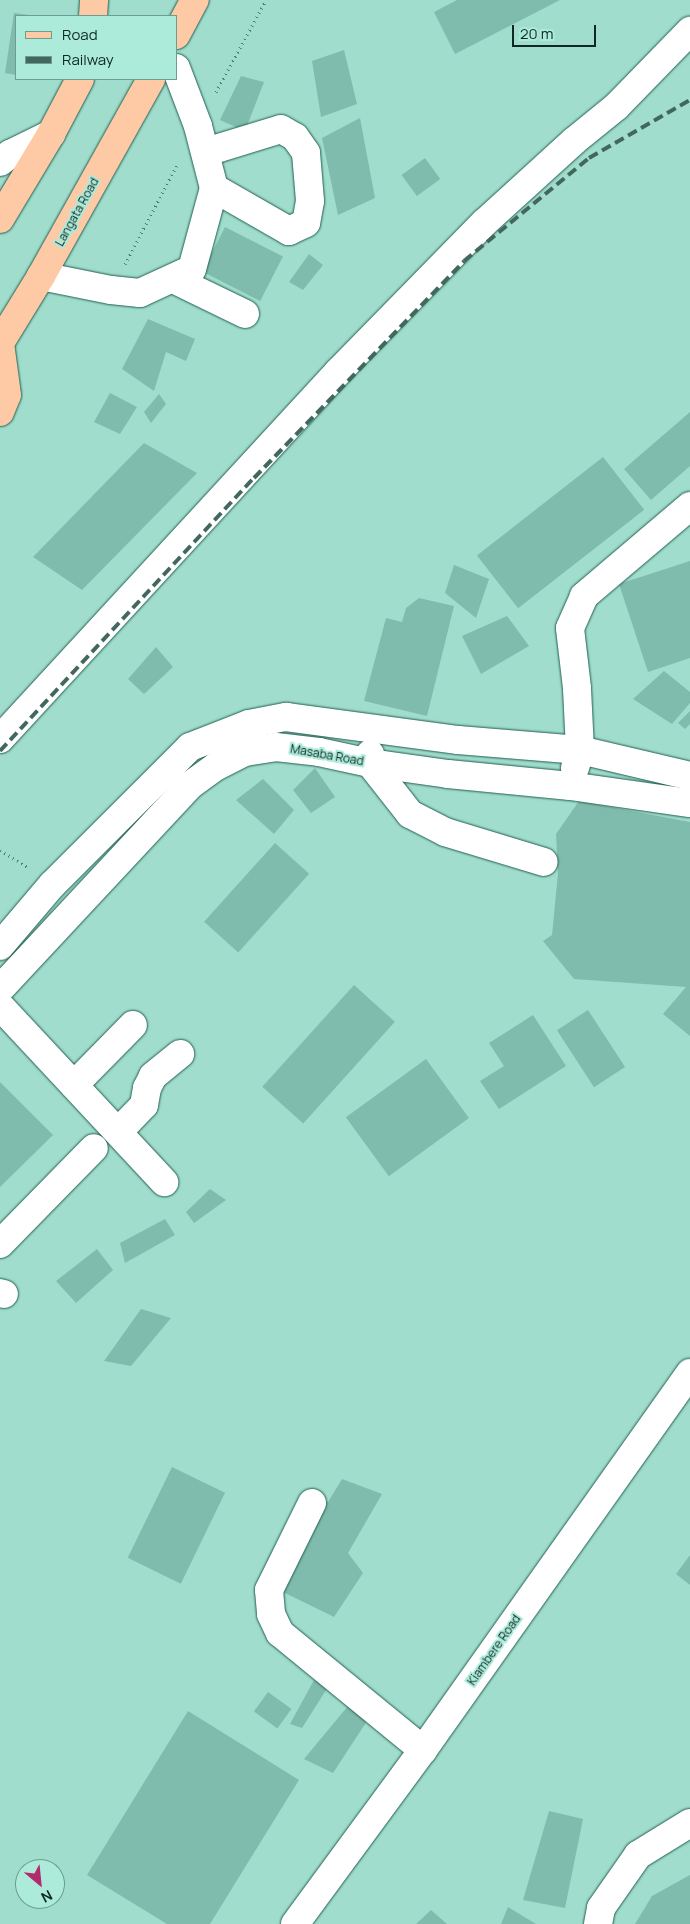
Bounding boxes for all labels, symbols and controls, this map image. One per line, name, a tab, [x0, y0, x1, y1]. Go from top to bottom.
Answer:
legend	[15, 15, 178, 80]
scale bar	[515, 15, 599, 47]
text: 20 m	[520, 23, 553, 44]
text: Road	[62, 24, 98, 45]
text: Railway	[62, 49, 114, 70]
street label: Langata Road	[52, 175, 102, 249]
street label: Masaba Road	[289, 741, 365, 769]
street label: Kiambere Road	[464, 1612, 524, 1688]
north arrow	[15, 1859, 65, 1909]
text: N	[38, 1886, 56, 1908]

